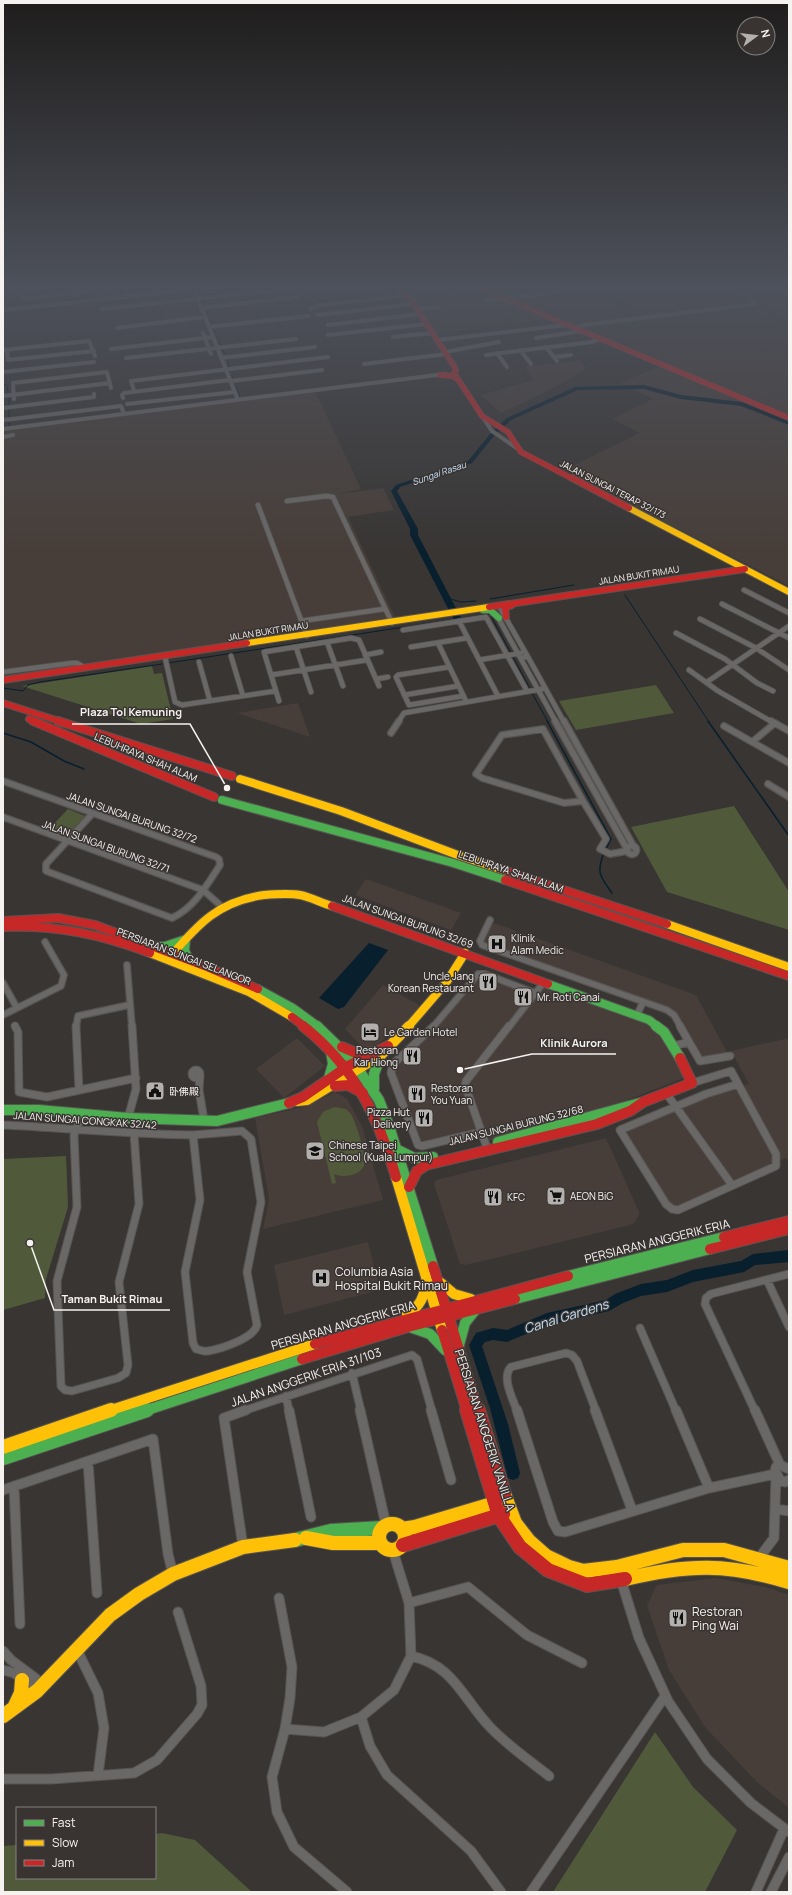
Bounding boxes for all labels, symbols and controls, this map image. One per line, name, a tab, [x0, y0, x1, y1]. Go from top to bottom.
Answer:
north arrow	[736, 16, 776, 56]
text: N	[758, 28, 774, 39]
water label: Sungai Rasau	[410, 457, 468, 488]
street label: JALAN SUNGAI TERAP 32/173	[558, 457, 668, 521]
street label: JALAN BUKIT RIMAU	[598, 562, 680, 588]
street label: JALAN BUKIT RIMAU	[227, 618, 309, 644]
callout: Plaza Tol Kemuning	[72, 701, 190, 724]
text: Plaza Tol Kemuning	[80, 704, 182, 719]
street label: LEBUHRAYA SHAH ALAM	[92, 729, 200, 785]
street label: JALAN SUNGAI BURUNG 32/72	[65, 788, 199, 846]
street label: JALAN SUNGAI BURUNG 32/71	[40, 816, 172, 876]
street label: LEBUHRAYA SHAH ALAM	[457, 846, 565, 896]
street label: JALAN SUNGAI BURUNG 32/69	[341, 891, 475, 951]
street label: PERSIARAN SUNGAI SELANGOR	[115, 924, 253, 988]
place label: Klinik Alam Medic	[511, 931, 564, 957]
hospital icon: Klinik Alam Medic	[486, 933, 508, 955]
place label: Uncle Jang Korean Restaurant	[388, 969, 474, 995]
restaurant icon: Uncle Jang Korean Restaurant	[477, 971, 499, 993]
restaurant icon: Mr. Roti Canai	[512, 986, 534, 1008]
place label: Mr. Roti Canai	[537, 990, 600, 1004]
hotel icon: Le Garden Hotel	[359, 1021, 381, 1043]
place label: Le Garden Hotel	[384, 1025, 457, 1039]
callout: Klinik Aurora	[532, 1031, 616, 1054]
text: Klinik Aurora	[540, 1035, 608, 1050]
place label: Restoran Kar Hiong	[354, 1043, 398, 1069]
restaurant icon: Restoran Kar Hiong	[401, 1045, 423, 1067]
public building icon: 卧佛殿	[144, 1080, 166, 1102]
place label: Restoran You Yuan	[431, 1081, 473, 1107]
restaurant icon: Restoran You Yuan	[406, 1083, 428, 1105]
place label: 卧佛殿	[169, 1084, 199, 1098]
street label: JALAN SUNGAI BURUNG 32/68	[447, 1101, 585, 1148]
place label: Pizza Hut Delivery	[367, 1105, 411, 1131]
restaurant icon: Pizza Hut Delivery	[413, 1107, 435, 1129]
street label: JALAN SUNGAI CONGKAK 32/42	[13, 1108, 157, 1132]
place label: Chinese Taipei School (Kuala Lumpur)	[329, 1138, 433, 1164]
school or university icon: Chinese Taipei School (Kuala Lumpur)	[304, 1140, 326, 1162]
supermarket icon: AEON BiG	[545, 1185, 567, 1207]
restaurant icon: KFC	[482, 1186, 504, 1208]
place label: AEON BiG	[570, 1189, 613, 1203]
place label: KFC	[507, 1190, 525, 1204]
street label: PERSIARAN ANGGERIK ERIA	[583, 1215, 732, 1267]
place label: Columbia Asia Hospital Bukit Rimau	[335, 1263, 448, 1294]
hospital icon: Columbia Asia Hospital Bukit Rimau	[310, 1267, 332, 1289]
callout: Taman Bukit Rimau	[54, 1287, 170, 1310]
text: Taman Bukit Rimau	[62, 1291, 163, 1306]
water label: Canal Gardens	[521, 1294, 612, 1337]
street label: PERSIARAN ANGGERIK ERIA	[269, 1296, 417, 1354]
street label: JALAN ANGGERIK ERIA 31/103	[228, 1343, 384, 1411]
street label: PERSIARAN ANGGERIK VANILLA	[451, 1347, 519, 1514]
place label: Restoran Ping Wai	[692, 1603, 742, 1634]
restaurant icon: Restoran Ping Wai	[667, 1607, 689, 1629]
legend	[16, 1807, 156, 1879]
text: Fast	[52, 1814, 76, 1831]
text: Slow	[52, 1834, 78, 1851]
text: Jam	[52, 1854, 74, 1871]

